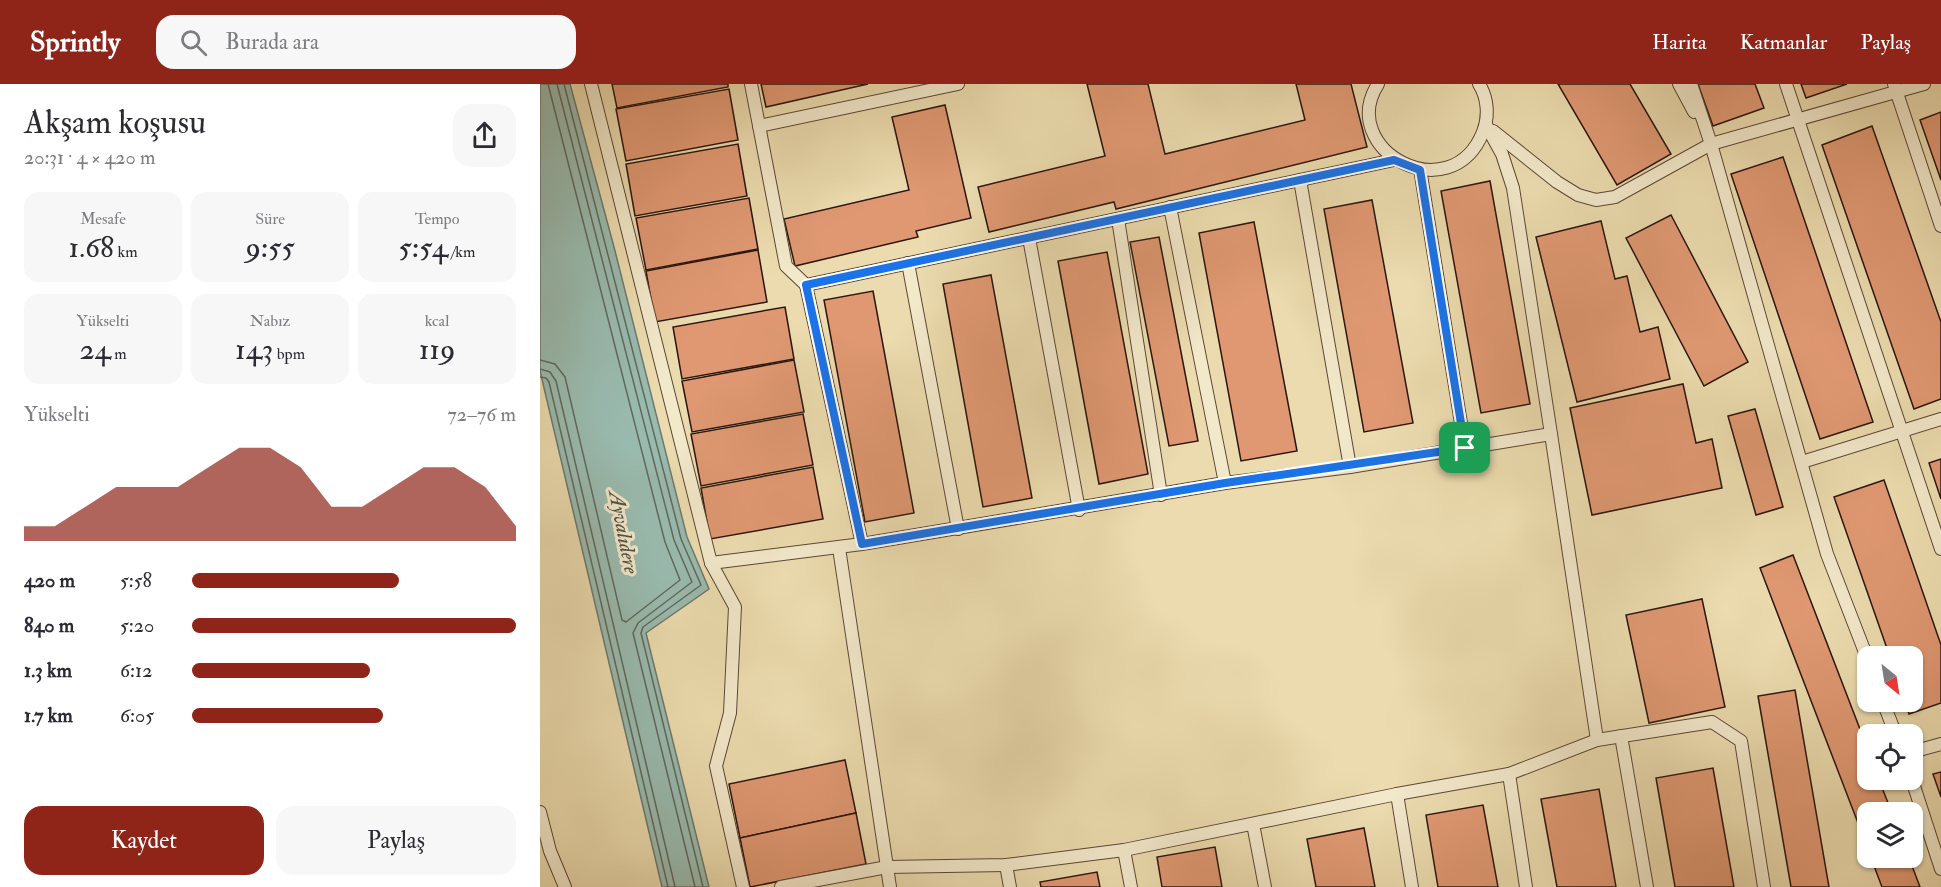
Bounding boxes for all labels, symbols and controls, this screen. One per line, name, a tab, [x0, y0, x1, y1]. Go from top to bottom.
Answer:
search box	[156, 15, 576, 69]
text: Sprintly	[30, 25, 120, 60]
icon: search	[177, 26, 210, 59]
text: Burada ara	[225, 28, 319, 56]
text: Harita	[1652, 29, 1707, 56]
text: Katmanlar	[1740, 29, 1827, 56]
text: Paylaş	[1860, 29, 1911, 56]
text: Akşam koşusu	[24, 102, 206, 143]
button: share	[453, 104, 516, 167]
text: 20:31 · 4 × 420 m	[24, 145, 155, 170]
text: Mesafe	[80, 209, 126, 229]
text: Süre	[255, 209, 285, 229]
text: Tempo	[415, 209, 459, 229]
text: 1.68	[68, 229, 114, 266]
text: 9:55	[245, 229, 295, 266]
text: 5:54	[399, 229, 448, 266]
text: km	[114, 242, 138, 262]
text: /km	[448, 242, 475, 262]
text: Yükselti	[77, 311, 129, 331]
text: Nabız	[250, 311, 290, 331]
text: kcal	[425, 311, 449, 331]
text: 24	[79, 331, 111, 368]
text: 143	[235, 331, 273, 368]
text: 119	[419, 331, 455, 368]
text: m	[111, 344, 127, 364]
text: bpm	[273, 344, 305, 364]
text: Yükselti	[24, 402, 90, 427]
text: 72–76 m	[448, 402, 516, 427]
pin	[1439, 422, 1490, 473]
icon: arrive	[1448, 431, 1481, 464]
water label: Ayvalıdere	[602, 486, 645, 577]
text: 420 m	[24, 568, 75, 593]
text: 5:58	[120, 568, 152, 593]
text: 840 m	[24, 613, 74, 638]
text: 5:20	[120, 613, 154, 638]
north arrow	[1857, 646, 1923, 712]
map controls	[1857, 646, 1923, 868]
text: 1.3 km	[24, 658, 72, 683]
text: 6:12	[120, 658, 152, 683]
text: 1.7 km	[24, 703, 73, 728]
text: 6:05	[120, 703, 154, 728]
button: locate	[1857, 724, 1923, 790]
button: layers	[1857, 802, 1923, 868]
button: Kaydet	[24, 806, 264, 875]
button: Paylaş	[276, 806, 516, 875]

